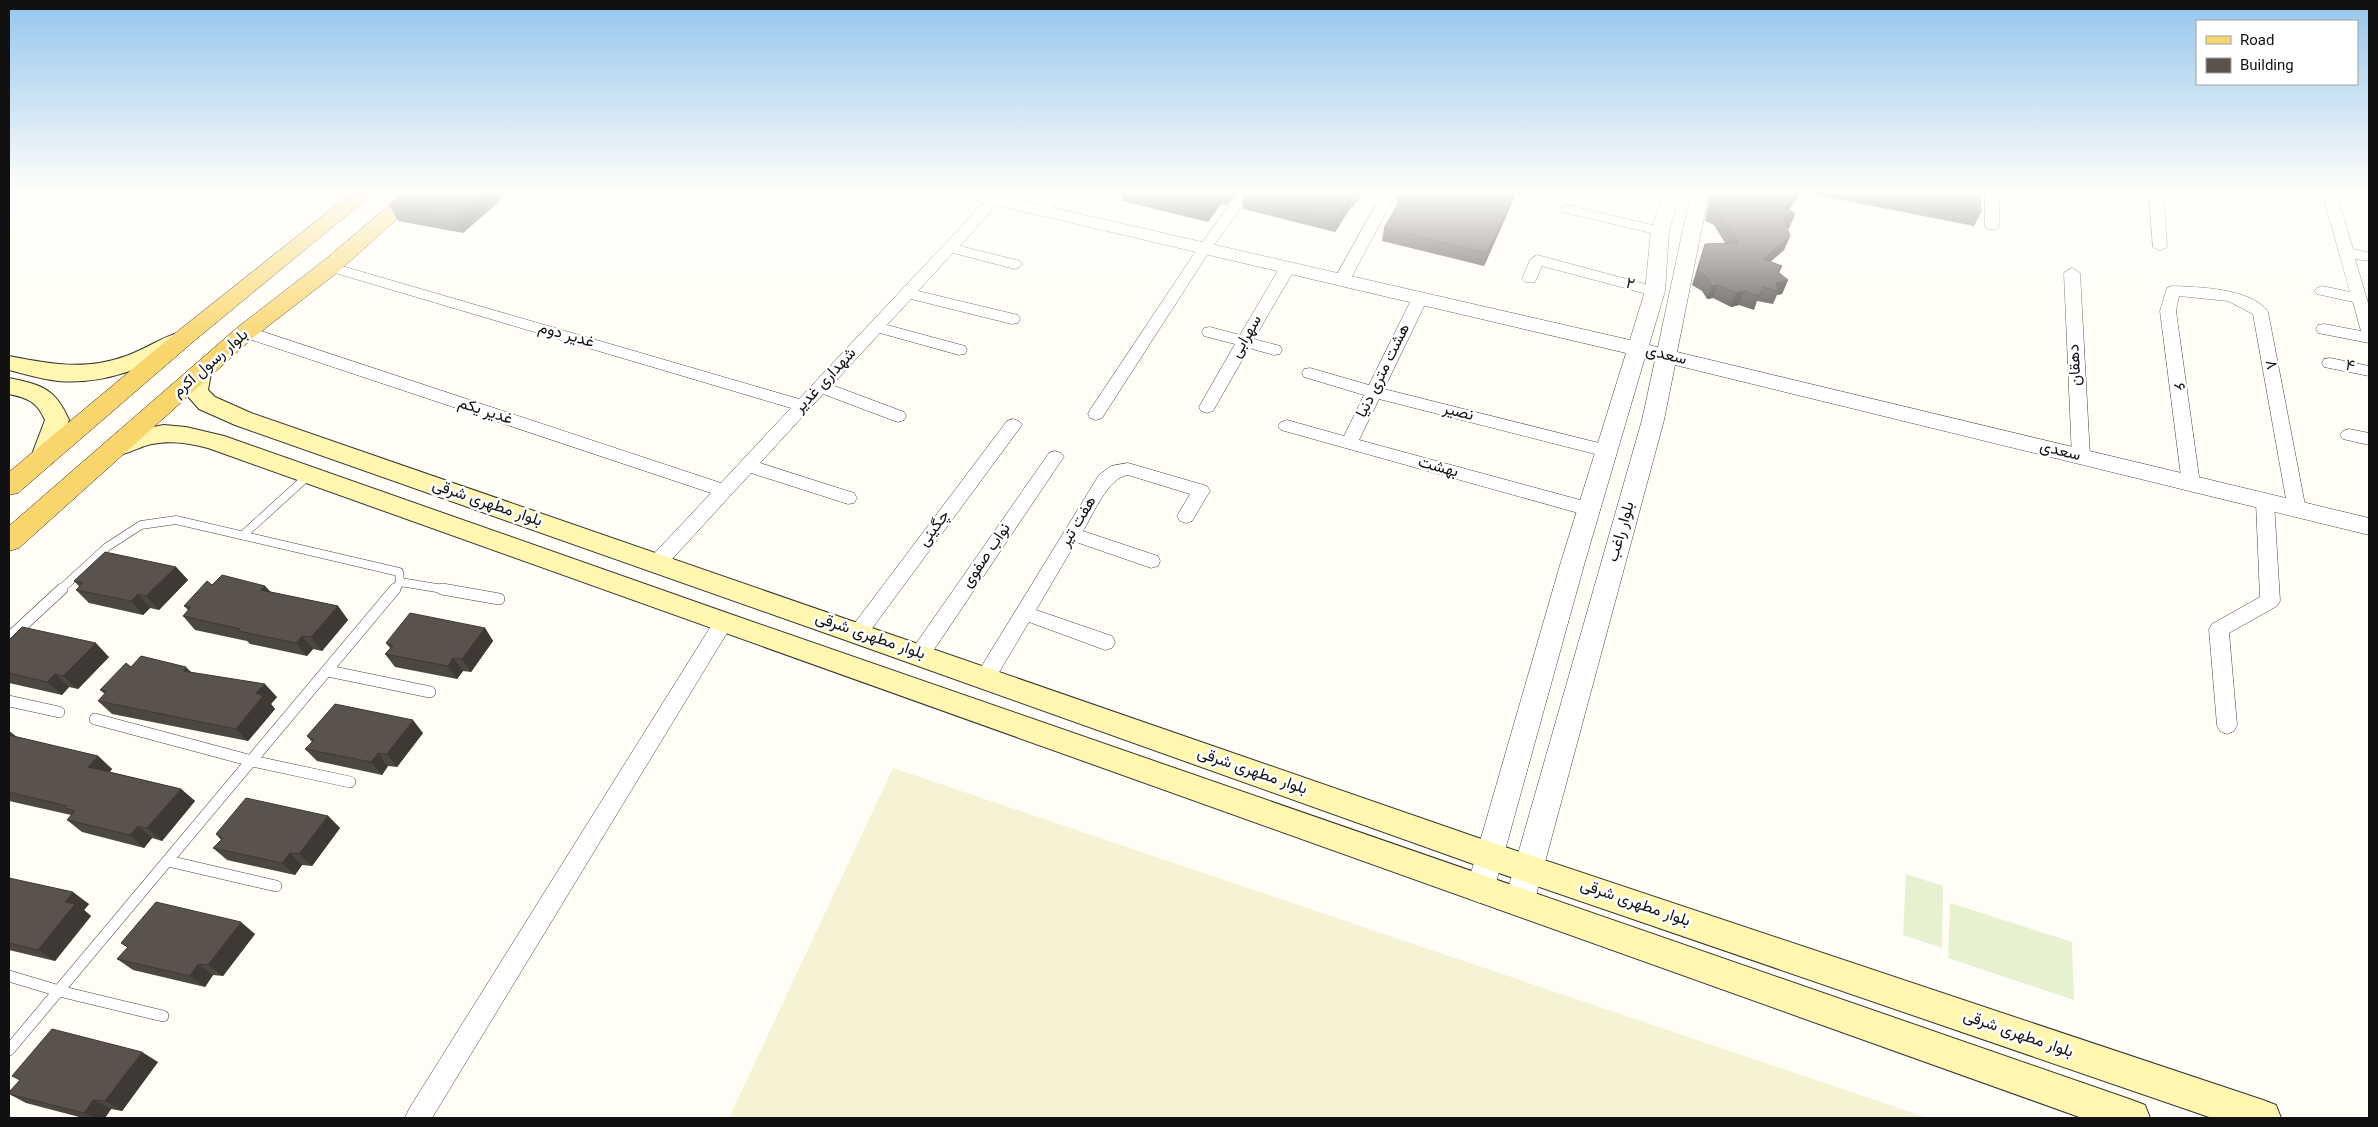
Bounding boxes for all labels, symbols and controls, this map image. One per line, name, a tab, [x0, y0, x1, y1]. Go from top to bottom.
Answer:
legend	[2196, 20, 2358, 85]
text: Road	[2240, 30, 2274, 53]
text: Building	[2240, 55, 2294, 78]
street label: ۲	[1623, 272, 1637, 298]
street label: سهرابی	[1225, 311, 1269, 363]
street label: غدیر دوم	[535, 316, 597, 356]
street label: هشت متری دنیا	[1350, 320, 1418, 422]
street label: بلوار رسول اکرم	[167, 324, 255, 404]
street label: سعدی	[1643, 339, 1689, 373]
street label: شهداری غدیر	[788, 342, 863, 420]
street label: دهقان	[2062, 343, 2090, 387]
street label: ۴	[2343, 354, 2357, 380]
street label: ۸	[2257, 358, 2283, 372]
street label: ۶	[2165, 382, 2191, 393]
street label: غدیر یکم	[454, 391, 516, 433]
street label: نصیر	[1439, 397, 1476, 429]
street label: سعدی	[2037, 435, 2083, 469]
street label: بهشت	[1415, 451, 1461, 485]
street label: بلوار مطهری شرقی	[429, 473, 545, 535]
street label: هفت تیر	[1053, 492, 1104, 553]
street label: بلوار راغب	[1601, 499, 1643, 565]
street label: چگینی	[913, 505, 957, 553]
street label: نواب صفوی	[956, 519, 1018, 593]
street label: بلوار مطهری شرقی	[812, 606, 928, 668]
street label: بلوار مطهری شرقی	[1194, 741, 1310, 803]
street label: بلوار مطهری شرقی	[1577, 873, 1693, 935]
street label: بلوار مطهری شرقی	[1960, 1004, 2076, 1066]

